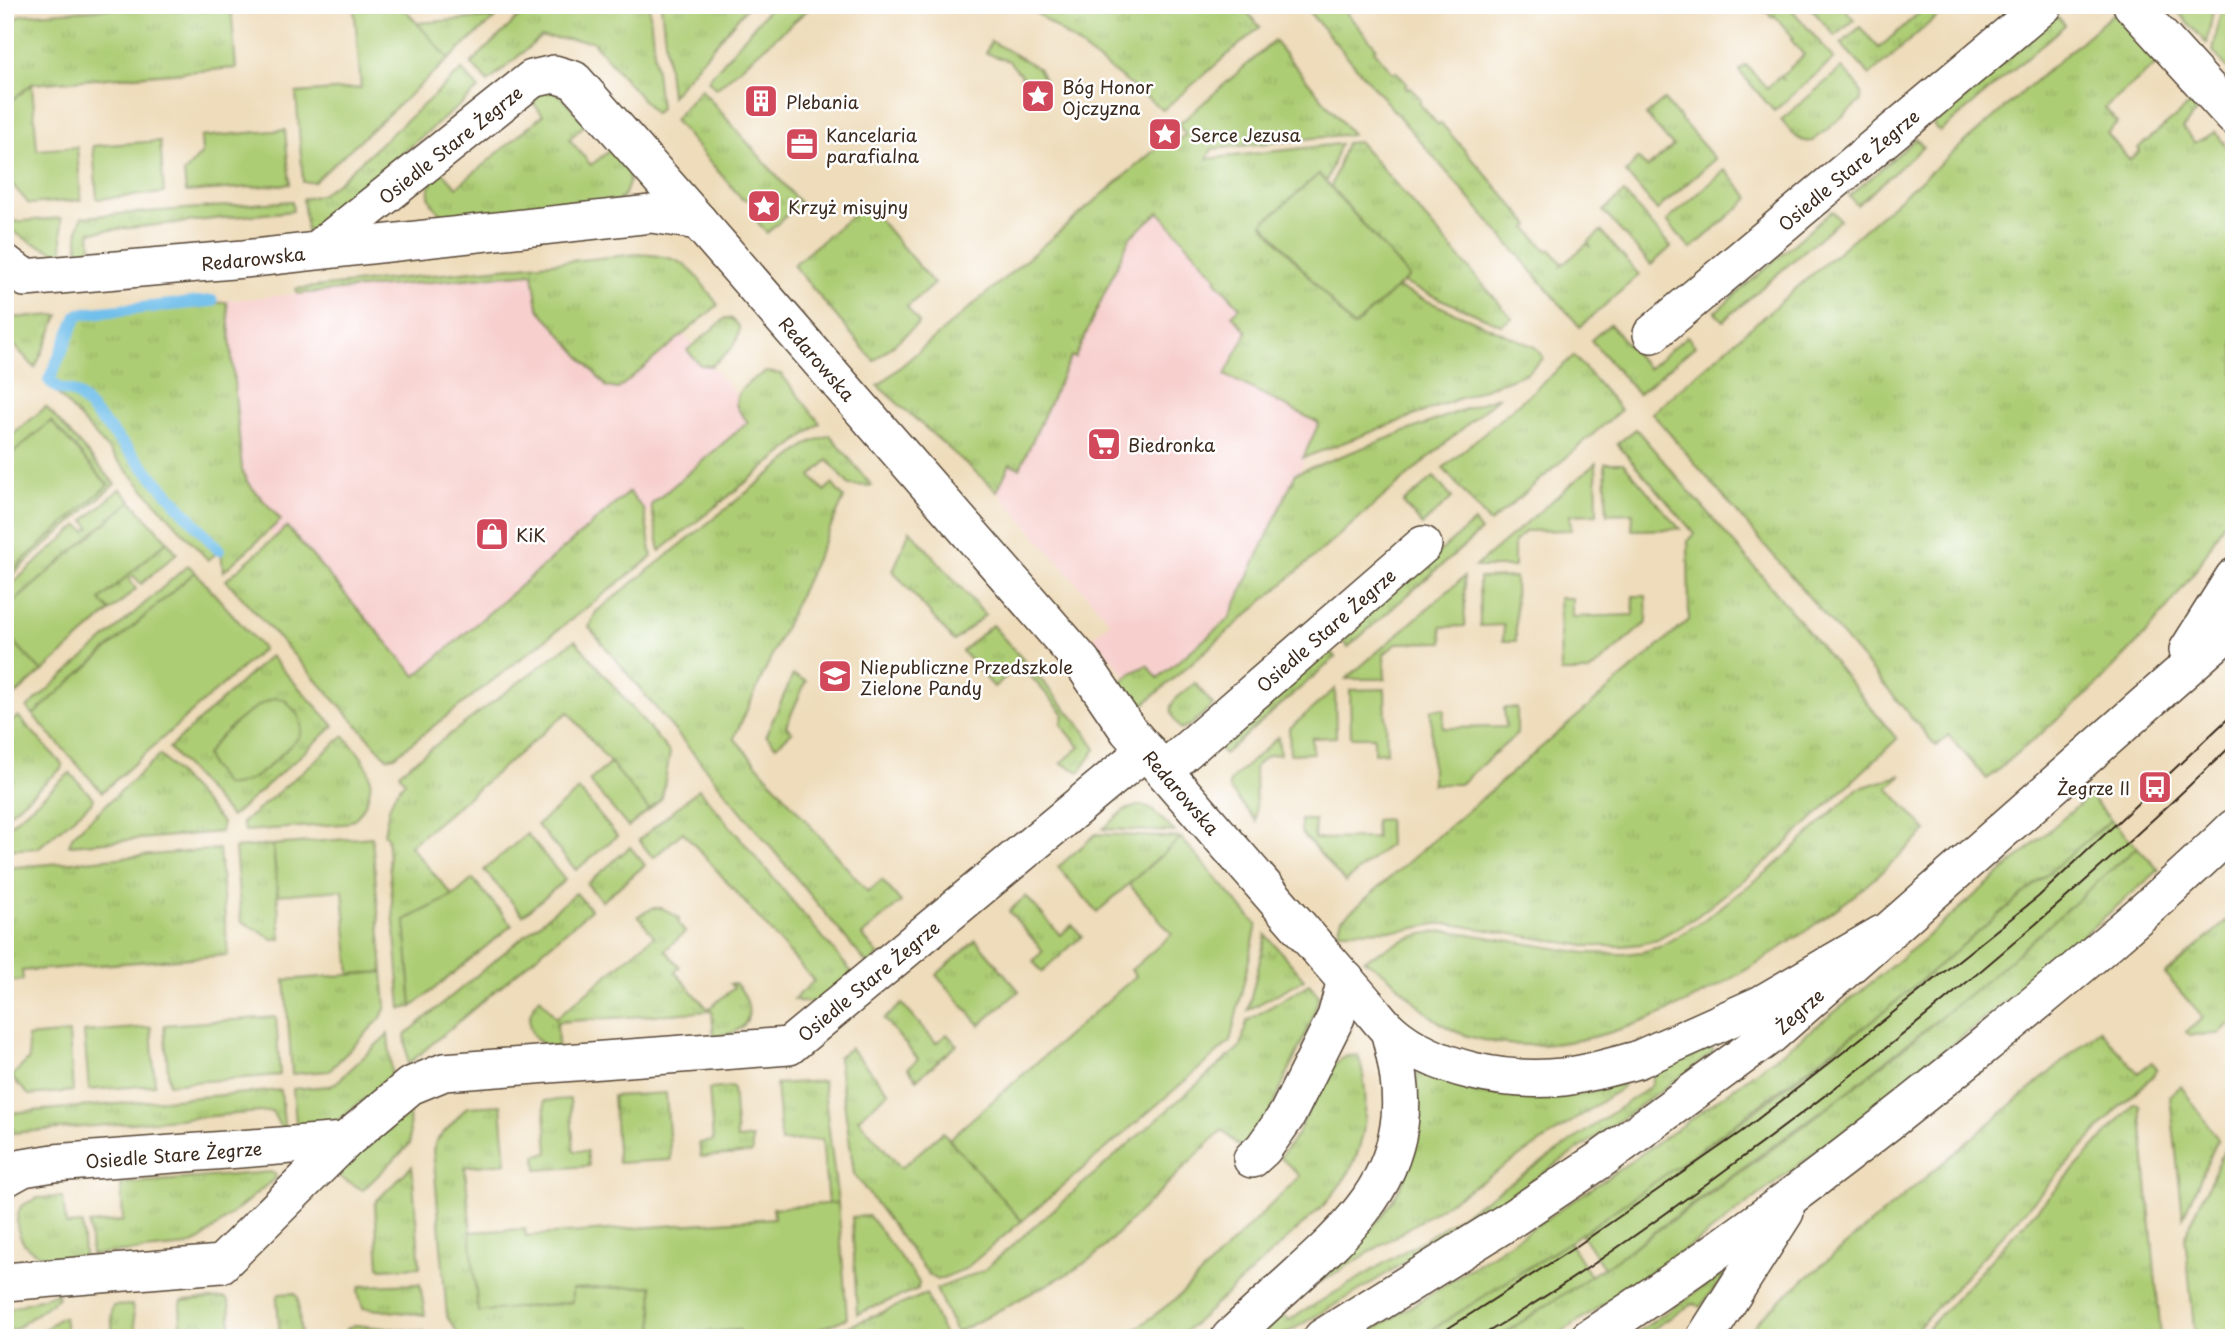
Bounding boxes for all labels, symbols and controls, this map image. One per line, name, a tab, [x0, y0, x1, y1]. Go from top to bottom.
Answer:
place label: Bóg Honor Ojczyzna	[1062, 73, 1154, 121]
place icon: Bóg Honor Ojczyzna	[1019, 77, 1057, 115]
street label: Osiedle Stare Żegrze	[372, 79, 528, 210]
building icon: Plebania	[742, 82, 780, 120]
place label: Plebania	[786, 88, 859, 115]
street label: Osiedle Stare Żegrze	[1772, 102, 1925, 237]
place icon: Serce Jezusa	[1146, 115, 1184, 153]
place label: Kancelaria parafialna	[826, 121, 920, 169]
place label: Serce Jezusa	[1190, 121, 1302, 148]
office icon: Kancelaria parafialna	[783, 125, 821, 163]
place icon: Krzyż misyjny	[745, 187, 783, 225]
place label: Krzyż misyjny	[788, 193, 908, 220]
street label: Redarowska	[200, 239, 307, 276]
street label: Redarowska	[773, 310, 863, 407]
supermarket icon: Biedronka	[1085, 425, 1123, 463]
place label: Biedronka	[1128, 431, 1216, 458]
shop icon: KiK	[473, 515, 511, 553]
place label: KiK	[516, 521, 546, 548]
street label: Osiedle Stare Żegrze	[1250, 561, 1401, 698]
place label: Niepubliczne Przedszkole Zielone Pandy	[860, 653, 1073, 701]
school or university icon: Niepubliczne Przedszkole Zielone Pandy	[816, 657, 854, 695]
street label: Redarowska	[1138, 744, 1227, 841]
bus stop icon: Żegrze II	[2136, 768, 2174, 806]
place label: Żegrze II	[2057, 774, 2130, 801]
street label: Osiedle Stare Żegrze	[791, 914, 945, 1047]
street label: Żegrze	[1768, 981, 1829, 1040]
street label: Osiedle Stare Żegrze	[84, 1134, 263, 1174]

